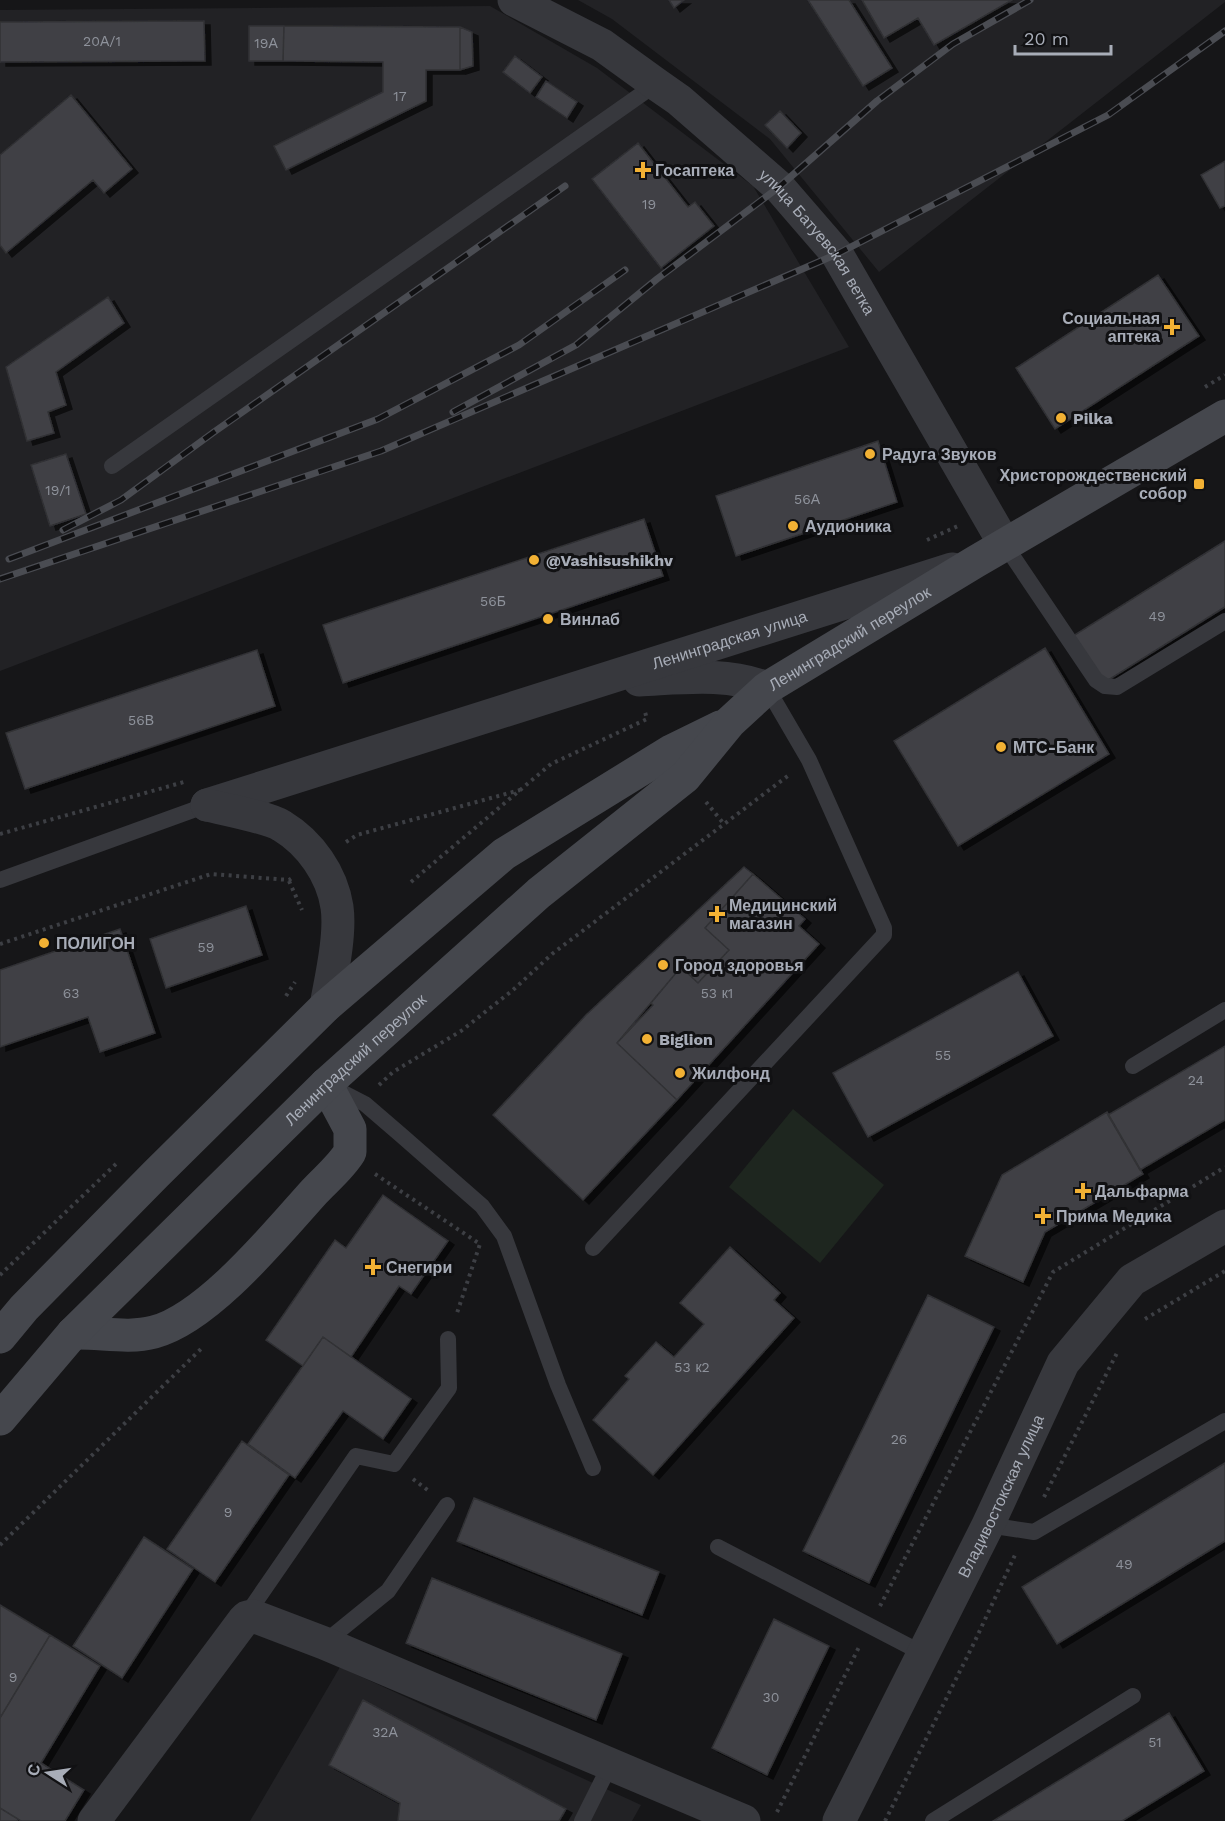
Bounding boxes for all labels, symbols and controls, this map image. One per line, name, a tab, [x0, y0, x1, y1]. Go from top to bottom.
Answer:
scale bar	[1015, 18, 1111, 56]
text: 20 m	[1024, 28, 1069, 49]
house number: 20А/1	[83, 33, 121, 49]
house number: 19А	[254, 35, 278, 51]
house number: 17	[393, 88, 407, 104]
place label: Госаптека	[655, 161, 734, 180]
marker: Госаптека	[636, 163, 650, 177]
street label: улица Батуевская ветка	[755, 165, 879, 318]
house number: 19	[642, 196, 656, 212]
place label: Социальная аптека	[1062, 309, 1160, 346]
marker: Социальная аптека	[1165, 320, 1179, 334]
place label: Pilka	[1073, 409, 1113, 428]
marker: Pilka	[1054, 411, 1068, 425]
place label: Радуга Звуков	[882, 445, 997, 464]
marker: Радуга Звуков	[863, 447, 877, 461]
place label: Христорождественский собор	[999, 466, 1187, 503]
marker: Христорождественский собор	[1192, 477, 1206, 491]
house number: 19/1	[45, 482, 71, 498]
house number: 56А	[794, 491, 821, 507]
place label: Аудионика	[805, 517, 891, 536]
marker: Аудионика	[786, 519, 800, 533]
place label: @Vashisushikhv	[546, 551, 673, 570]
marker: @Vashisushikhv	[527, 553, 541, 567]
street label: Ленинградский переулок	[765, 582, 935, 695]
house number: 56Б	[480, 593, 506, 609]
street label: Ленинградская улица	[650, 607, 809, 673]
house number: 49	[1148, 608, 1166, 624]
place label: Винлаб	[560, 610, 620, 629]
marker: Винлаб	[541, 612, 555, 626]
house number: 56В	[128, 712, 154, 728]
place label: МТС-Банк	[1013, 738, 1095, 757]
marker: МТС-Банк	[994, 740, 1008, 754]
place label: Медицинский магазин	[729, 896, 837, 933]
marker: Медицинский магазин	[710, 907, 724, 921]
place label: ПОЛИГОН	[56, 934, 135, 953]
marker: ПОЛИГОН	[37, 936, 51, 950]
house number: 59	[198, 939, 214, 955]
place label: Город здоровья	[675, 956, 804, 975]
marker: Город здоровья	[656, 958, 670, 972]
house number: 63	[63, 985, 79, 1001]
house number: 53 к1	[701, 985, 733, 1001]
street label: Ленинградский переулок	[281, 989, 431, 1129]
place label: Biglion	[659, 1030, 713, 1049]
marker: Biglion	[640, 1032, 654, 1046]
house number: 55	[935, 1047, 951, 1063]
place label: Жилфонд	[691, 1064, 770, 1083]
marker: Жилфонд	[673, 1066, 687, 1080]
house number: 24	[1188, 1072, 1204, 1088]
place label: Дальфарма	[1095, 1182, 1188, 1201]
marker: Дальфарма	[1076, 1184, 1090, 1198]
marker: Прима Медика	[1034, 1207, 1052, 1225]
place label: Прима Медика	[1056, 1207, 1171, 1226]
marker: Снегири	[364, 1258, 382, 1276]
place label: Снегири	[386, 1258, 452, 1277]
house number: 53 к2	[674, 1359, 710, 1375]
street label: Владивостокская улица	[954, 1412, 1048, 1581]
house number: 26	[891, 1431, 907, 1447]
house number: 9	[224, 1504, 232, 1520]
house number: 49	[1115, 1556, 1133, 1572]
house number: 9	[9, 1669, 17, 1685]
house number: 30	[763, 1689, 779, 1705]
house number: 32А	[372, 1724, 398, 1740]
house number: 51	[1148, 1734, 1162, 1750]
north arrow	[18, 1743, 78, 1803]
text: С	[23, 1762, 44, 1778]

